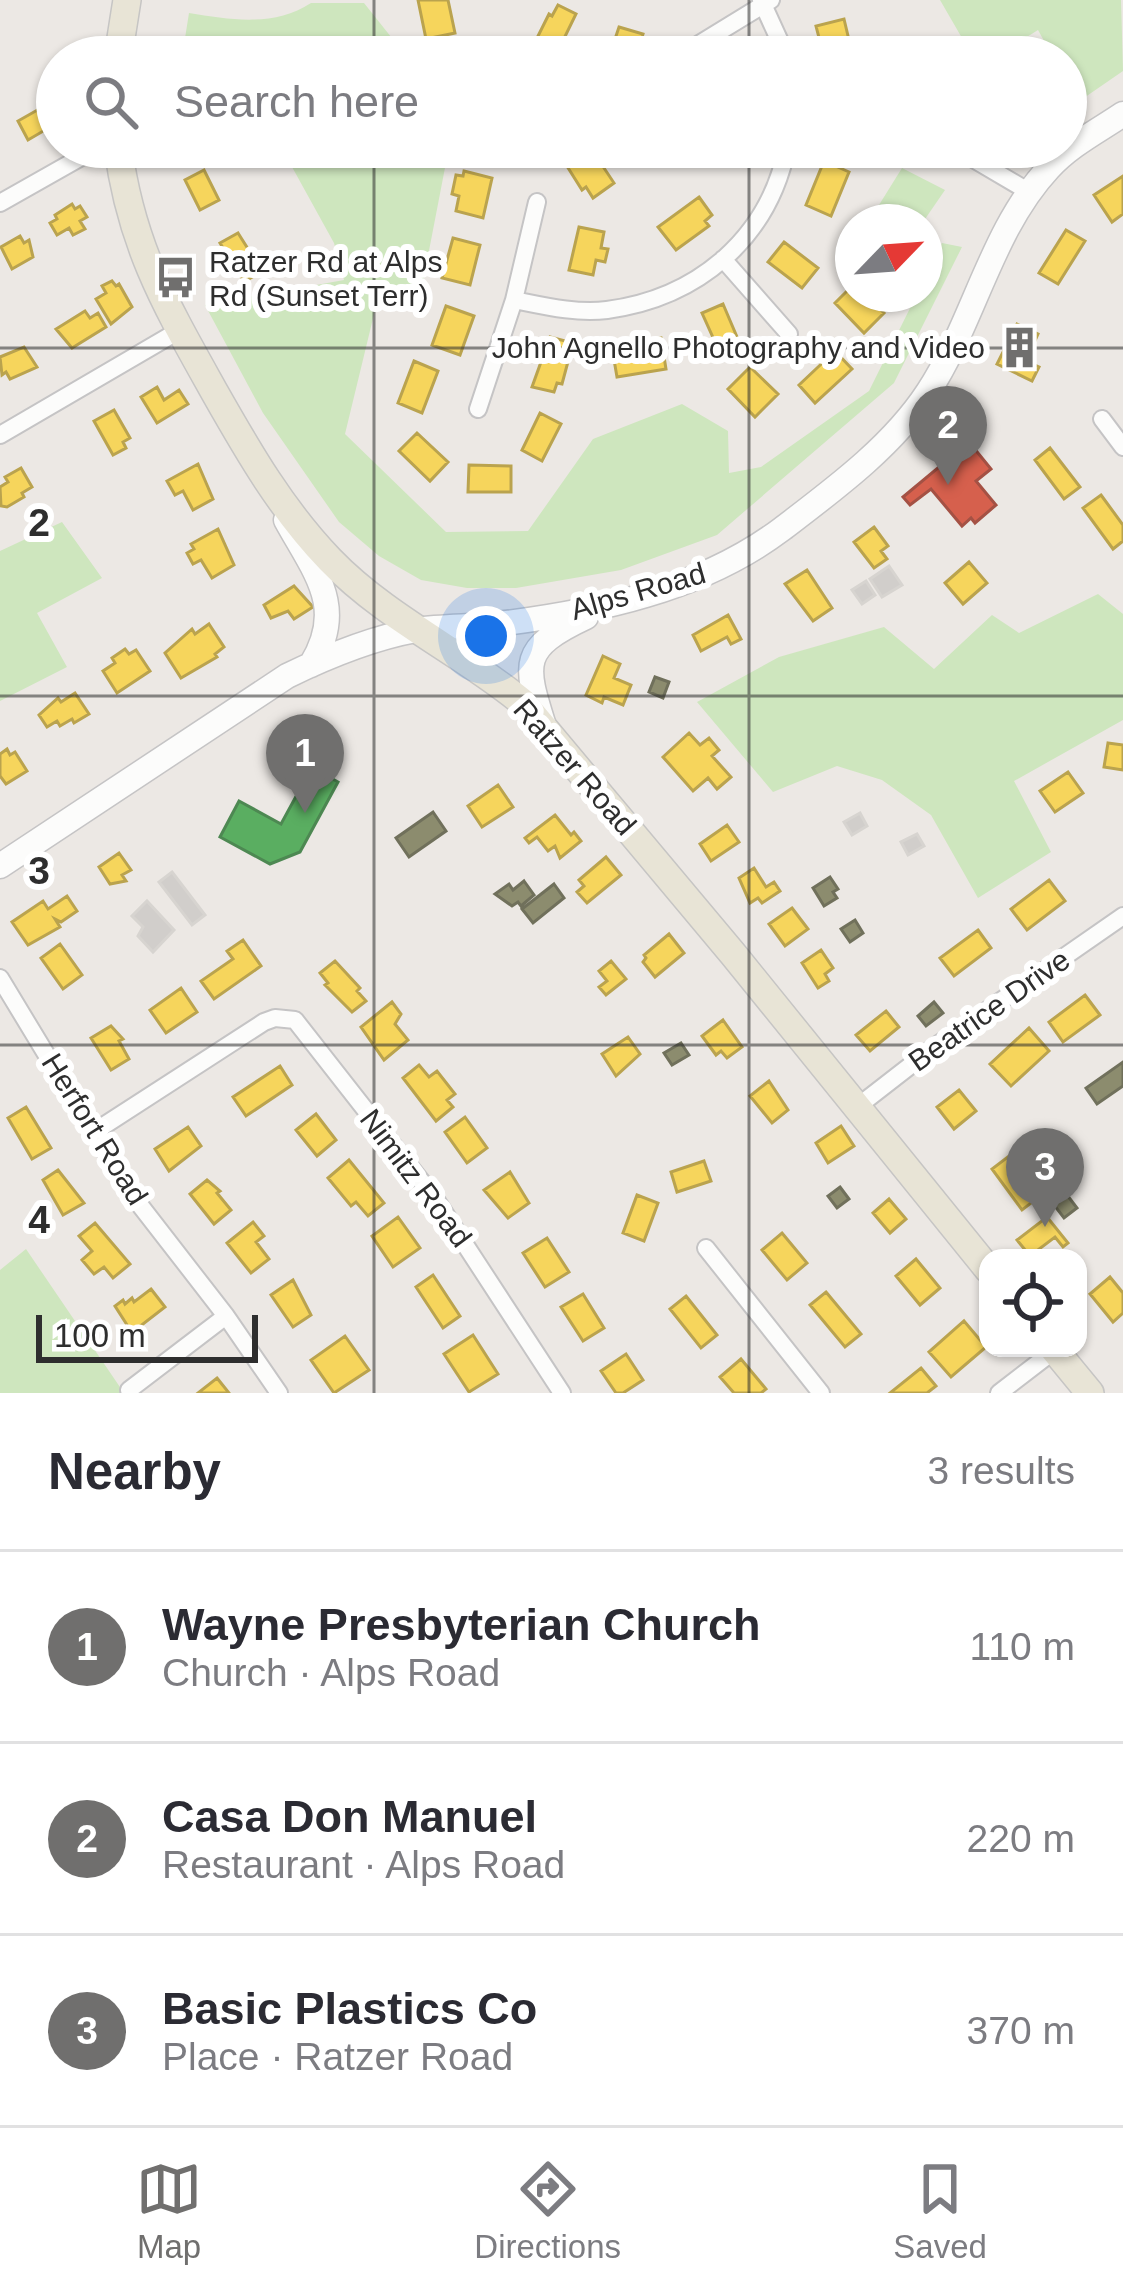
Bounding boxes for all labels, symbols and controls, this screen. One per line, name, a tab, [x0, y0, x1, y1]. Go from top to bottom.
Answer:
search box	[36, 36, 1087, 168]
icon: search	[78, 69, 144, 135]
text: Search here	[174, 76, 419, 127]
north arrow	[835, 204, 943, 312]
place label: Ratzer Rd at Alps Rd (Sunset Terr)	[209, 245, 442, 312]
bus stop icon: Ratzer Rd at Alps Rd (Sunset Terr)	[152, 255, 198, 301]
building icon: John Agnello Photography and Video	[996, 324, 1042, 370]
place label: John Agnello Photography and Video	[492, 331, 985, 364]
pin: 2	[909, 386, 987, 485]
text: 2	[28, 501, 50, 544]
street label: Alps Road	[567, 556, 709, 626]
your location	[456, 606, 516, 666]
street label: Ratzer Road	[507, 693, 643, 841]
pin: 1	[266, 714, 344, 813]
text: 3	[28, 849, 50, 892]
street label: Beatrice Drive	[902, 942, 1076, 1078]
street label: Herfort Road	[36, 1047, 154, 1211]
street label: Nimitz Road	[354, 1103, 478, 1253]
pin: 3	[1006, 1128, 1084, 1227]
text: 4	[28, 1198, 50, 1241]
map controls	[979, 1249, 1087, 1357]
button: locate	[979, 1249, 1087, 1357]
scale bar	[36, 1309, 258, 1362]
text: 100 m	[54, 1317, 146, 1354]
text: Nearby	[48, 1443, 221, 1500]
text: 3 results	[928, 1449, 1075, 1492]
text: Wayne Presbyterian Church	[162, 1599, 761, 1650]
text: 1	[76, 1625, 98, 1668]
text: 110 m	[970, 1625, 1075, 1668]
text: Church · Alps Road	[162, 1651, 500, 1694]
text: Casa Don Manuel	[162, 1791, 537, 1842]
text: 2	[76, 1817, 98, 1860]
text: 220 m	[967, 1817, 1075, 1860]
text: Restaurant · Alps Road	[162, 1843, 565, 1886]
text: Basic Plastics Co	[162, 1983, 537, 2034]
text: 3	[76, 2009, 98, 2052]
text: 370 m	[967, 2009, 1075, 2052]
text: Place · Ratzer Road	[162, 2035, 513, 2078]
tab: Map	[136, 2156, 202, 2266]
tab: Directions	[474, 2156, 621, 2266]
tab: Saved	[893, 2156, 987, 2266]

